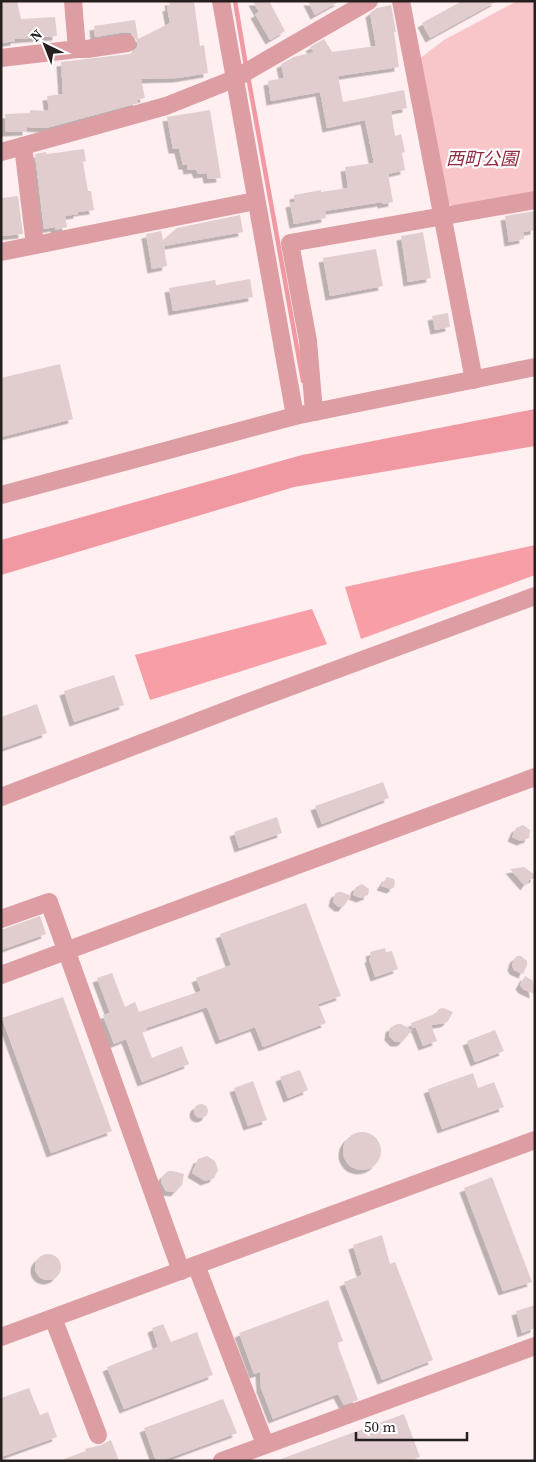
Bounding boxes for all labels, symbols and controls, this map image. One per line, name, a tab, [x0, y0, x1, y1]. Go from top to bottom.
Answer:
north arrow	[20, 20, 70, 70]
text: N	[26, 25, 47, 46]
park label: 西町公園	[446, 146, 521, 171]
scale bar	[356, 1410, 467, 1442]
text: 50 m	[364, 1416, 396, 1437]

